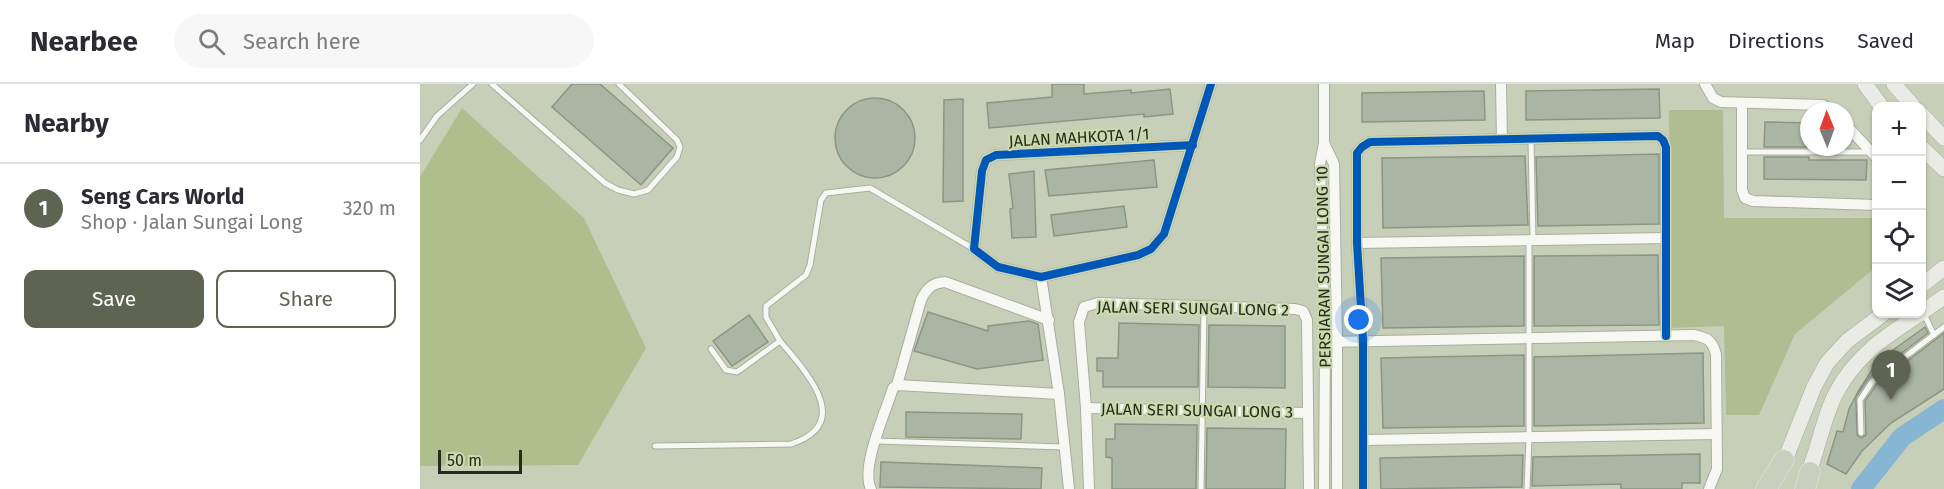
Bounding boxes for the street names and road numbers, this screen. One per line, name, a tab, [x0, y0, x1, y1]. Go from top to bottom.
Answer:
street label: JALAN MAHKOTA 1/1	[1008, 124, 1150, 151]
street label: PERSIARAN SUNGAI LONG 10	[1312, 166, 1335, 368]
street label: JALAN SERI SUNGAI LONG 2	[1097, 297, 1289, 320]
street label: JALAN SERI SUNGAI LONG 3	[1101, 399, 1293, 422]

